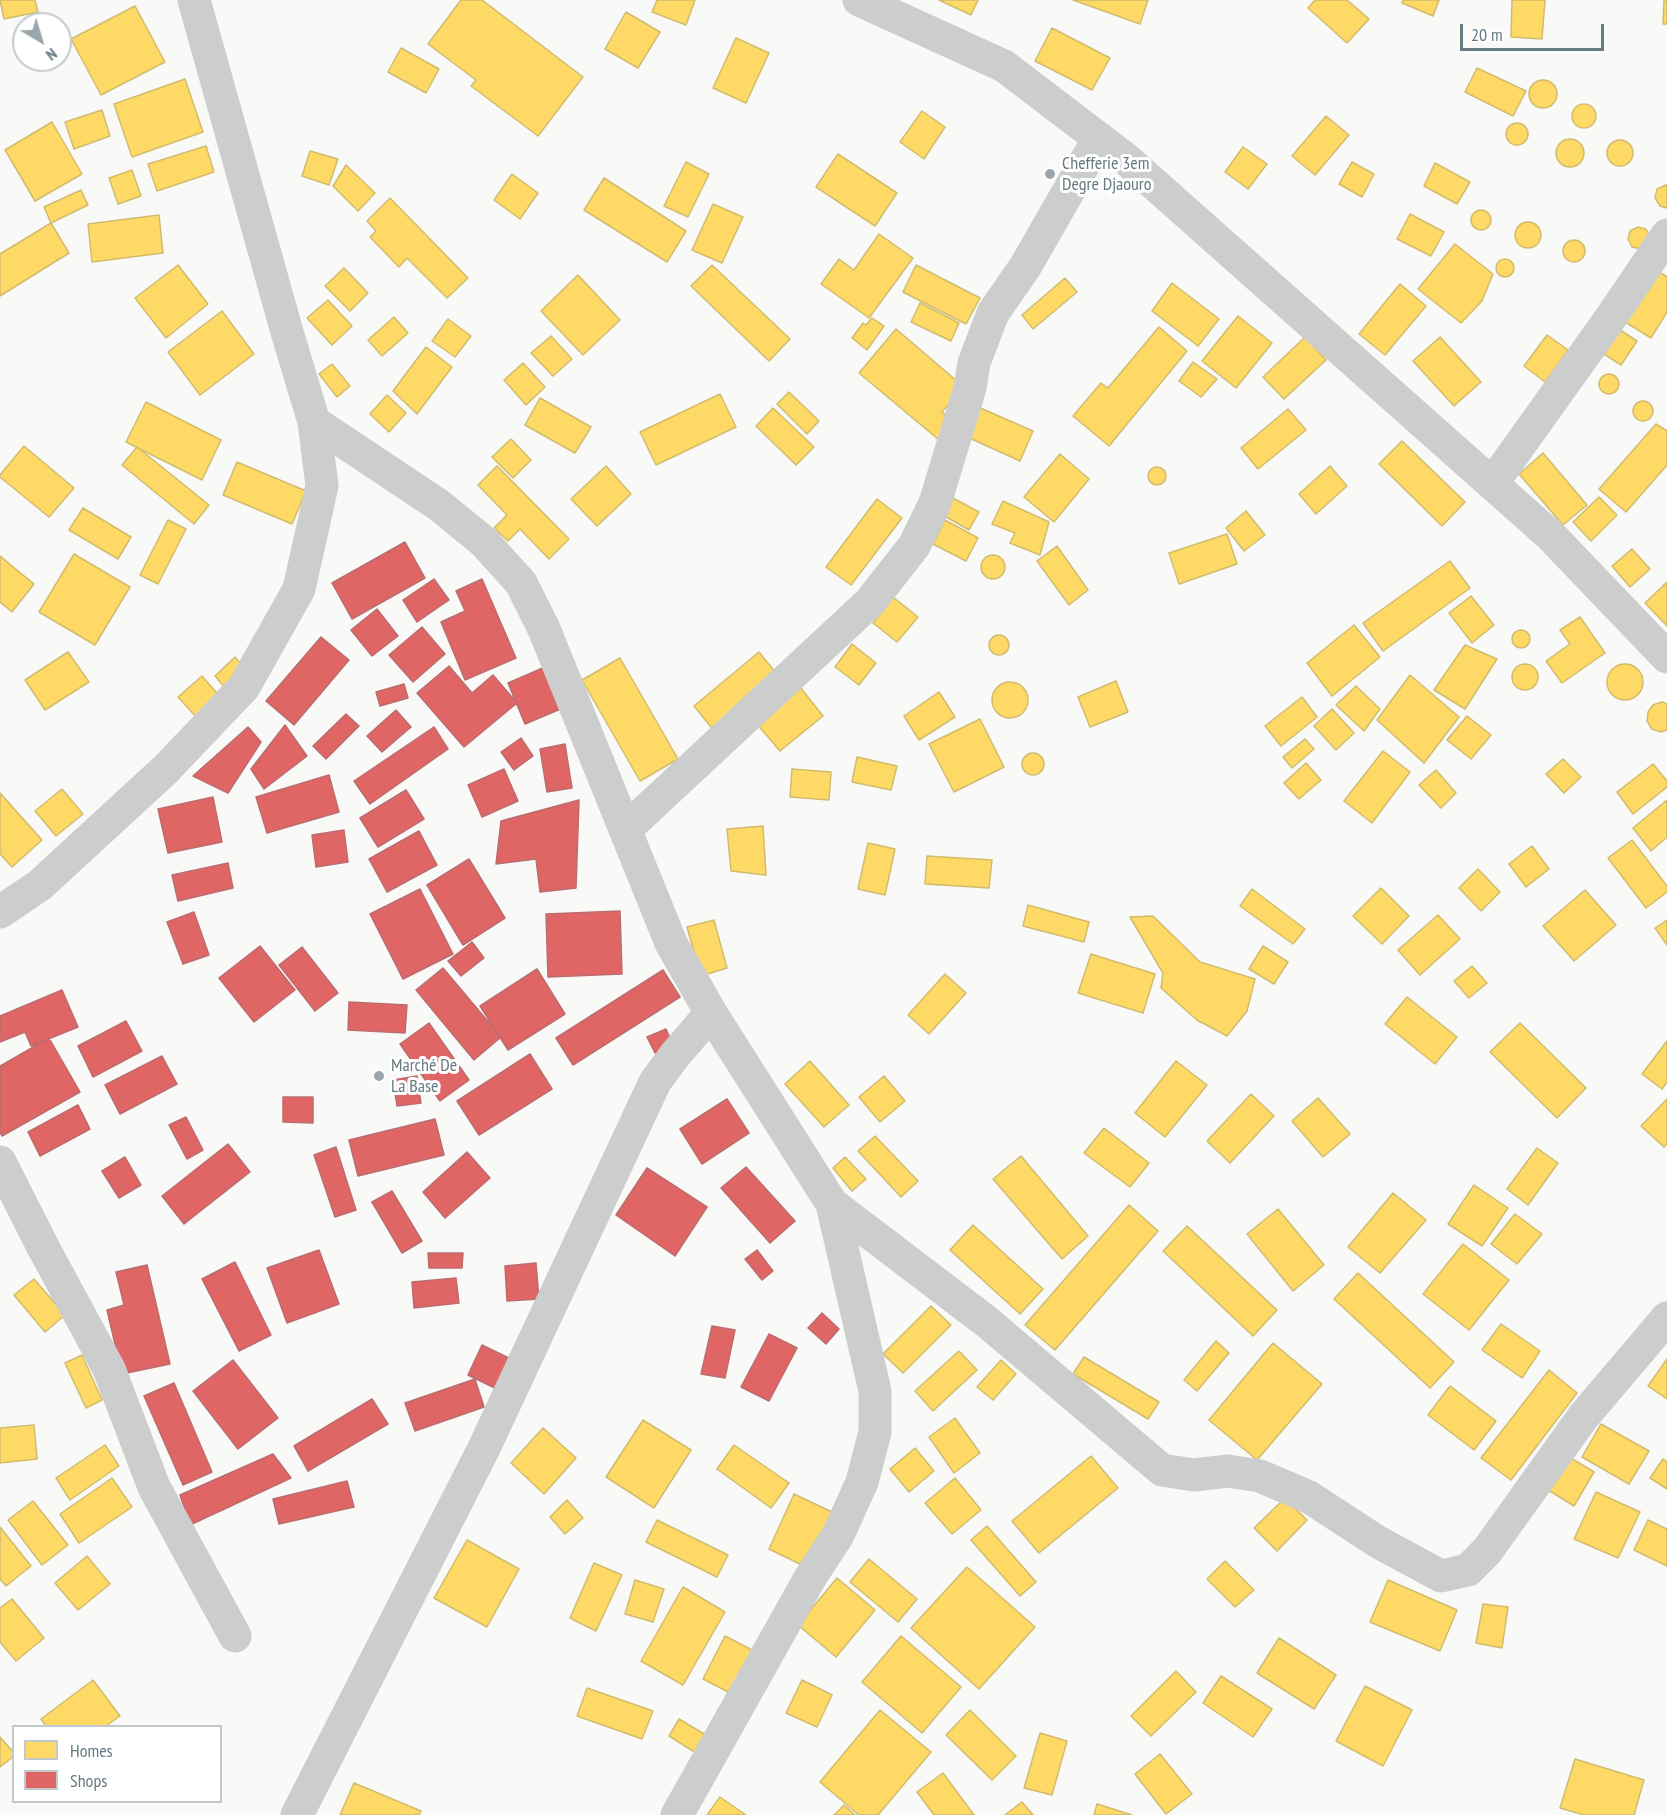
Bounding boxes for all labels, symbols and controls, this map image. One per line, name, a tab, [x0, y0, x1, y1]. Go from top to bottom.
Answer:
north arrow	[12, 12, 72, 72]
scale bar	[1463, 12, 1607, 50]
text: 20 m	[1471, 23, 1503, 46]
text: N	[42, 44, 61, 65]
place label: Chefferie 3em Degre Djaouro	[1062, 153, 1152, 195]
marker: Chefferie 3em Degre Djaouro	[1043, 167, 1057, 181]
place label: Marché De La Base	[391, 1055, 457, 1098]
marker: Marché De La Base	[372, 1069, 386, 1083]
legend	[12, 1725, 222, 1803]
text: Homes	[70, 1739, 113, 1762]
text: Shops	[70, 1769, 107, 1792]

